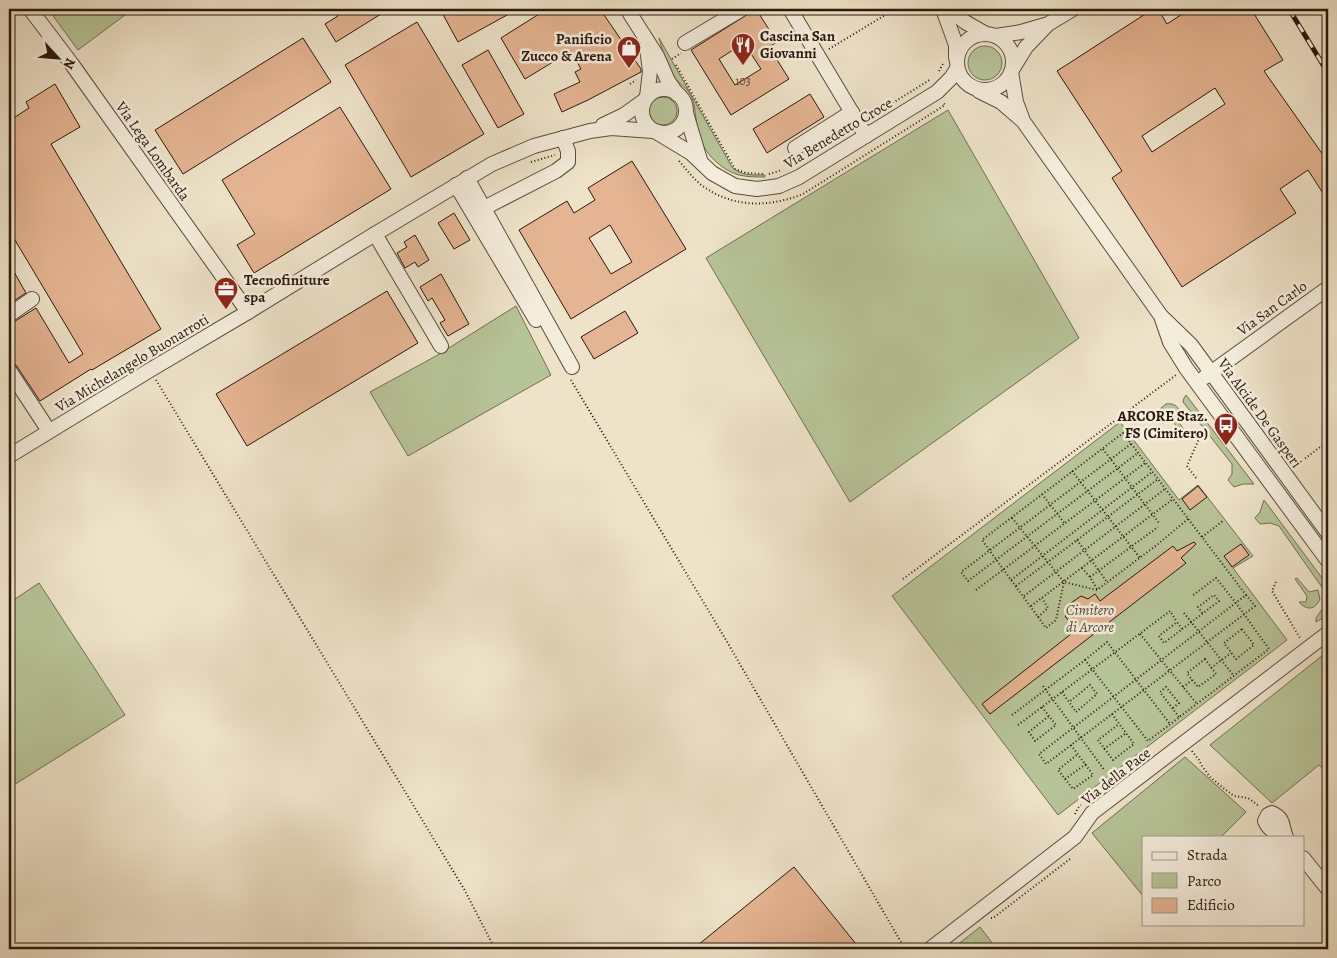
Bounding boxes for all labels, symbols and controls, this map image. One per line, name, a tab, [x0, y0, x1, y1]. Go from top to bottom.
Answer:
place label: Cascina San Giovanni	[760, 26, 836, 63]
place label: Panificio Zucco & Arena	[521, 29, 613, 66]
north arrow	[32, 32, 82, 82]
restaurant icon: Cascina San Giovanni	[730, 32, 756, 66]
shop icon: Panificio Zucco & Arena	[616, 35, 642, 69]
text: N	[58, 55, 80, 72]
house number: 103	[735, 73, 751, 89]
street label: Via Benedetto Croce	[779, 93, 896, 174]
street label: Via Lega Lombarda	[111, 97, 195, 205]
place label: Tecnofiniture spa	[244, 270, 330, 307]
office icon: Tecnofiniture spa	[213, 276, 239, 310]
street label: Via San Carlo	[1232, 276, 1311, 341]
street label: Via Michelangelo Buonarroti	[51, 309, 212, 417]
street label: Via Alcide De Gasperi	[1213, 353, 1307, 472]
place label: ARCORE Staz. FS (Cimitero)	[1116, 406, 1208, 443]
bus stop icon: ARCORE Staz. FS (Cimitero)	[1213, 412, 1239, 446]
park label: Cimitero di Arcore	[1066, 600, 1115, 637]
street label: Via della Pace	[1077, 743, 1155, 810]
legend	[1142, 836, 1304, 926]
text: Strada	[1187, 845, 1228, 865]
text: Parco	[1187, 871, 1221, 891]
text: Edificio	[1187, 895, 1235, 915]

